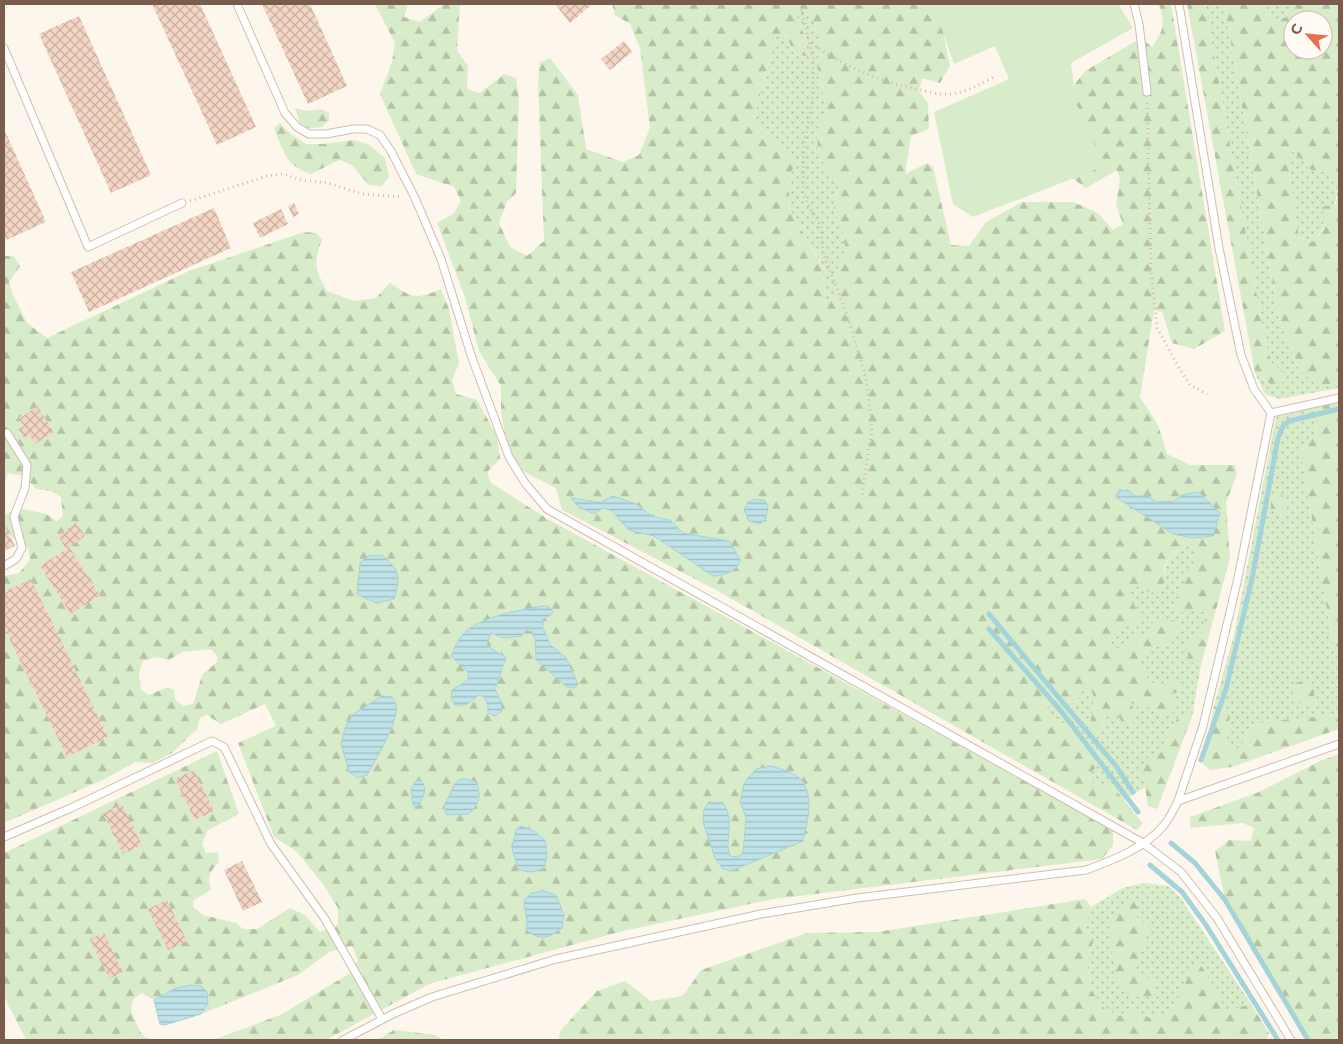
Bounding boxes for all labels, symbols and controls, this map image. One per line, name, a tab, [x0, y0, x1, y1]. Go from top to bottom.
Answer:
north arrow	[1283, 10, 1333, 60]
text: С	[1286, 20, 1307, 38]

